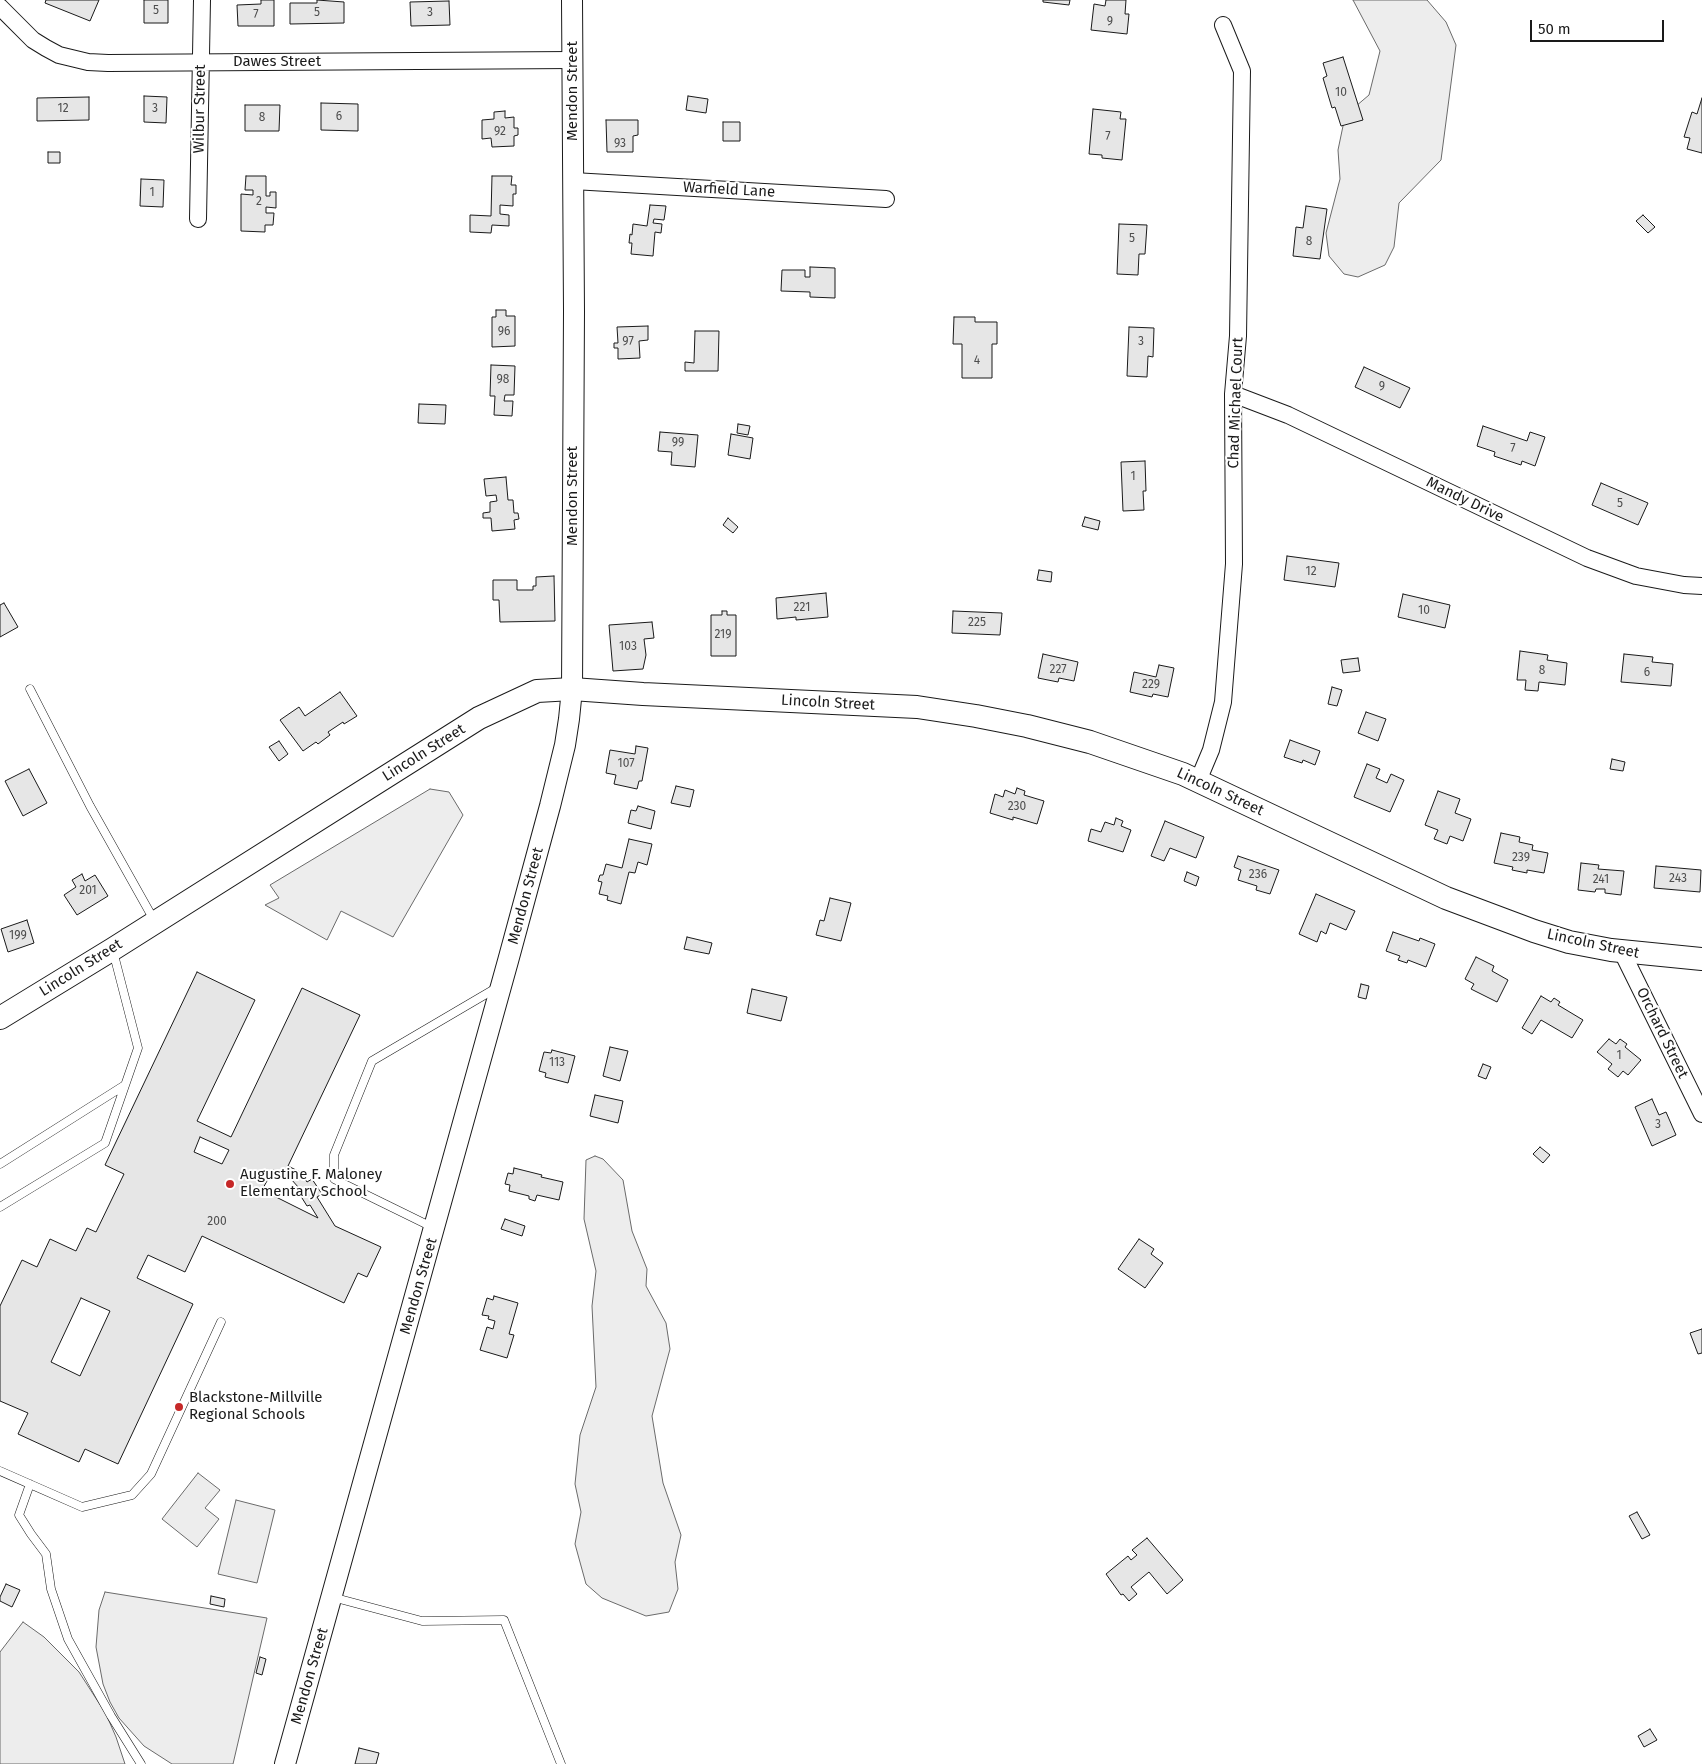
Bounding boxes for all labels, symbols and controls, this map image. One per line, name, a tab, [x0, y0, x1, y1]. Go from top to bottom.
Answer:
house number: 5	[153, 4, 159, 18]
house number: 5	[314, 6, 320, 20]
house number: 3	[427, 6, 433, 20]
house number: 7	[253, 8, 259, 22]
scale bar	[1532, 10, 1666, 42]
house number: 9	[1107, 15, 1113, 29]
text: 50 m	[1538, 20, 1571, 38]
street label: Mendon Street	[564, 41, 582, 141]
street label: Dawes Street	[233, 53, 321, 71]
street label: Wilbur Street	[190, 64, 210, 154]
house number: 10	[1335, 86, 1347, 100]
house number: 12	[57, 102, 69, 116]
house number: 3	[152, 102, 158, 116]
house number: 6	[336, 110, 342, 124]
house number: 8	[259, 111, 265, 125]
house number: 92	[494, 125, 506, 139]
house number: 7	[1105, 130, 1111, 144]
house number: 93	[614, 137, 626, 151]
street label: Warfield Lane	[682, 179, 776, 201]
house number: 1	[149, 186, 155, 200]
house number: 2	[256, 195, 262, 209]
house number: 5	[1129, 232, 1135, 246]
house number: 8	[1306, 235, 1312, 249]
house number: 96	[498, 325, 510, 339]
house number: 97	[622, 335, 634, 349]
house number: 3	[1138, 335, 1144, 349]
street label: Chad Michael Court	[1225, 337, 1247, 469]
house number: 4	[974, 354, 980, 368]
house number: 98	[497, 373, 509, 387]
house number: 9	[1379, 380, 1385, 394]
house number: 99	[672, 436, 684, 450]
house number: 7	[1510, 442, 1516, 456]
street label: Mendon Street	[564, 446, 582, 546]
house number: 1	[1130, 470, 1136, 484]
street label: Mandy Drive	[1423, 473, 1507, 527]
house number: 5	[1617, 497, 1623, 511]
house number: 12	[1305, 565, 1317, 579]
house number: 221	[794, 601, 810, 615]
house number: 10	[1418, 604, 1430, 618]
house number: 225	[968, 616, 986, 630]
house number: 219	[714, 628, 732, 642]
house number: 103	[619, 640, 637, 654]
house number: 227	[1049, 663, 1067, 677]
house number: 8	[1539, 664, 1545, 678]
house number: 6	[1644, 666, 1650, 680]
house number: 229	[1142, 678, 1160, 692]
street label: Lincoln Street	[781, 692, 875, 714]
street label: Lincoln Street	[379, 720, 469, 786]
house number: 107	[618, 757, 634, 771]
street label: Lincoln Street	[1174, 764, 1266, 820]
house number: 230	[1008, 800, 1026, 814]
street label: Mendon Street	[504, 845, 548, 947]
house number: 239	[1512, 851, 1530, 865]
house number: 236	[1249, 868, 1267, 882]
house number: 243	[1669, 872, 1687, 886]
house number: 241	[1593, 873, 1609, 887]
house number: 201	[79, 884, 97, 898]
street label: Lincoln Street	[1545, 925, 1641, 963]
house number: 199	[9, 929, 27, 943]
street label: Lincoln Street	[36, 935, 126, 1001]
street label: Orchard Street	[1632, 985, 1692, 1081]
house number: 1	[1616, 1049, 1622, 1063]
house number: 113	[549, 1056, 565, 1070]
house number: 3	[1655, 1118, 1661, 1132]
place label: Augustine F. Maloney Elementary School	[240, 1166, 382, 1201]
marker: Augustine F. Maloney Elementary School	[224, 1178, 236, 1190]
house number: 200	[207, 1215, 227, 1229]
street label: Mendon Street	[397, 1236, 441, 1336]
place label: Blackstone-Millville Regional Schools	[189, 1389, 322, 1424]
marker: Blackstone-Millville Regional Schools	[173, 1401, 185, 1413]
street label: Mendon Street	[288, 1626, 332, 1726]

